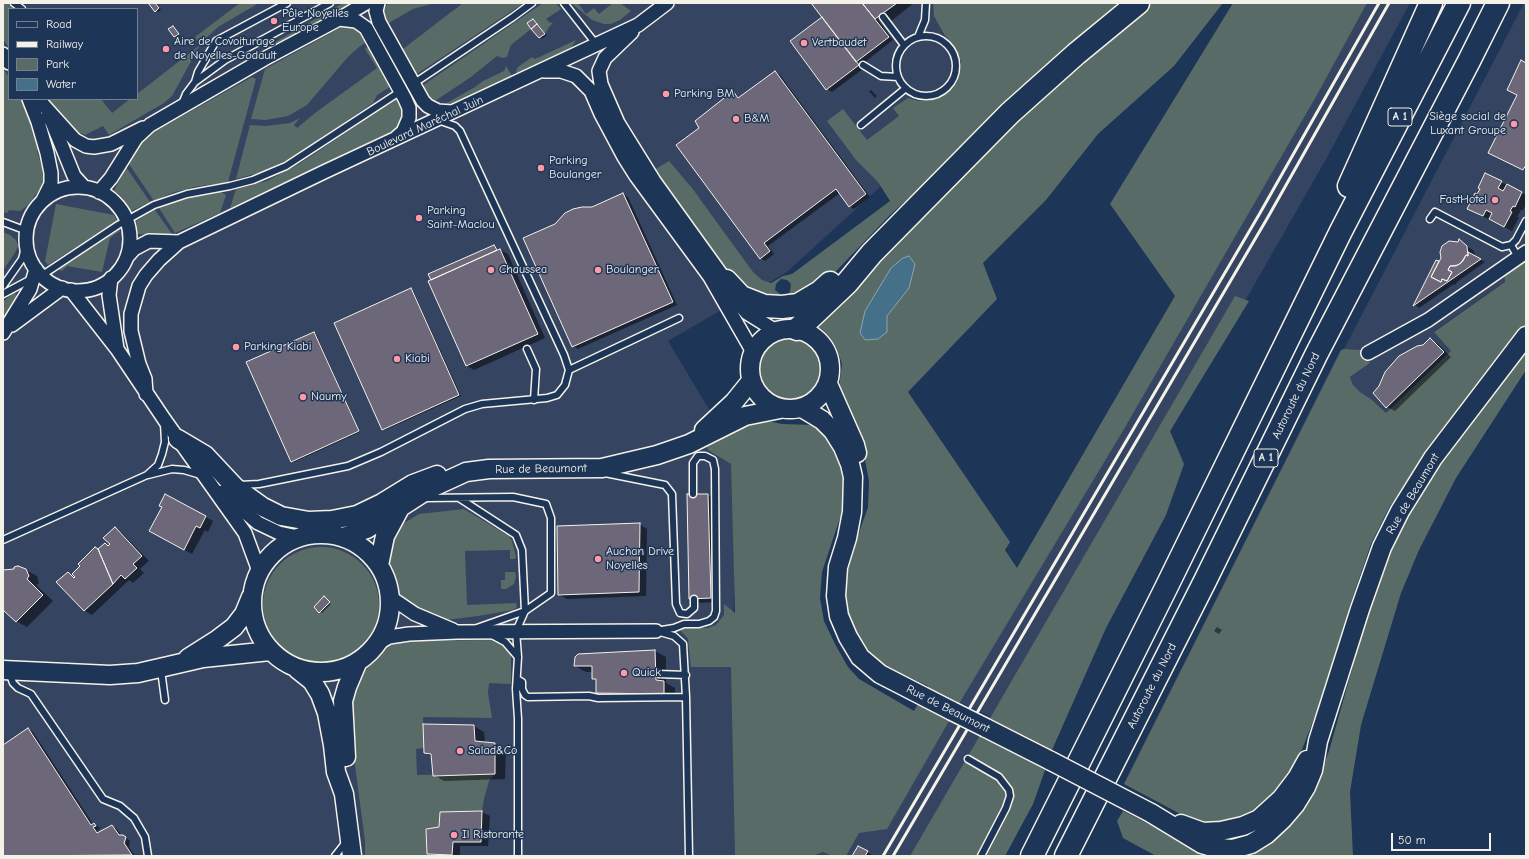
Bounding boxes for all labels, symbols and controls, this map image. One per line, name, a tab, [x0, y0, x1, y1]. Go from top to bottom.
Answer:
place label: Pôle Noyelles Europe	[282, 7, 349, 35]
legend	[8, 8, 138, 100]
marker: Pôle Noyelles Europe	[269, 16, 279, 26]
text: Road	[46, 17, 72, 31]
place label: Aire de Covoiturage de Noyelles-Godault	[174, 35, 277, 63]
place label: Vertbaudet	[812, 36, 866, 50]
text: Railway	[46, 37, 83, 51]
marker: Vertbaudet	[799, 38, 809, 48]
marker: Aire de Covoiturage de Noyelles-Godault	[161, 44, 171, 54]
text: Park	[46, 57, 69, 71]
text: Water	[46, 77, 76, 91]
place label: Parking BM	[674, 87, 734, 101]
marker: Parking BM	[661, 89, 671, 99]
street label: Boulevard Maréchal Juin	[364, 93, 486, 159]
road number: A 1	[1388, 108, 1412, 126]
place label: Siège social de Luxant Groupe	[1429, 110, 1506, 138]
place label: B&M	[744, 112, 769, 126]
marker: B&M	[731, 114, 741, 124]
marker: Siège social de Luxant Groupe	[1509, 119, 1519, 129]
place label: Parking Boulanger	[549, 154, 602, 182]
marker: Parking Boulanger	[536, 163, 546, 173]
place label: FastHotel	[1440, 193, 1487, 207]
marker: FastHotel	[1490, 195, 1500, 205]
place label: Parking Saint-Maclou	[427, 204, 495, 232]
marker: Parking Saint-Maclou	[414, 213, 424, 223]
place label: Chaussea	[499, 263, 547, 277]
place label: Boulanger	[606, 263, 659, 277]
marker: Chaussea	[486, 265, 496, 275]
marker: Boulanger	[593, 265, 603, 275]
place label: Parking Kiabi	[244, 340, 311, 354]
marker: Parking Kiabi	[231, 342, 241, 352]
street label: Autoroute du Nord	[1269, 351, 1323, 441]
place label: Kiabi	[405, 352, 430, 366]
marker: Kiabi	[392, 354, 402, 364]
place label: Naumy	[311, 390, 347, 404]
marker: Naumy	[298, 392, 308, 402]
road number: A 1	[1254, 449, 1278, 467]
street label: Rue de Beaumont	[1383, 451, 1443, 537]
street label: Rue de Beaumont	[495, 461, 587, 477]
place label: Auchan Drive Noyelles	[606, 545, 674, 573]
marker: Auchan Drive Noyelles	[593, 554, 603, 564]
street label: Autoroute du Nord	[1124, 641, 1180, 731]
place label: Quick	[632, 666, 661, 680]
marker: Quick	[619, 668, 629, 678]
street label: Rue de Beaumont	[904, 682, 992, 736]
place label: Salad&Co	[468, 744, 517, 758]
marker: Salad&Co	[455, 746, 465, 756]
scale bar	[1393, 825, 1493, 851]
place label: Il Ristorante	[462, 828, 524, 842]
marker: Il Ristorante	[449, 830, 459, 840]
text: 50 m	[1398, 833, 1426, 847]

